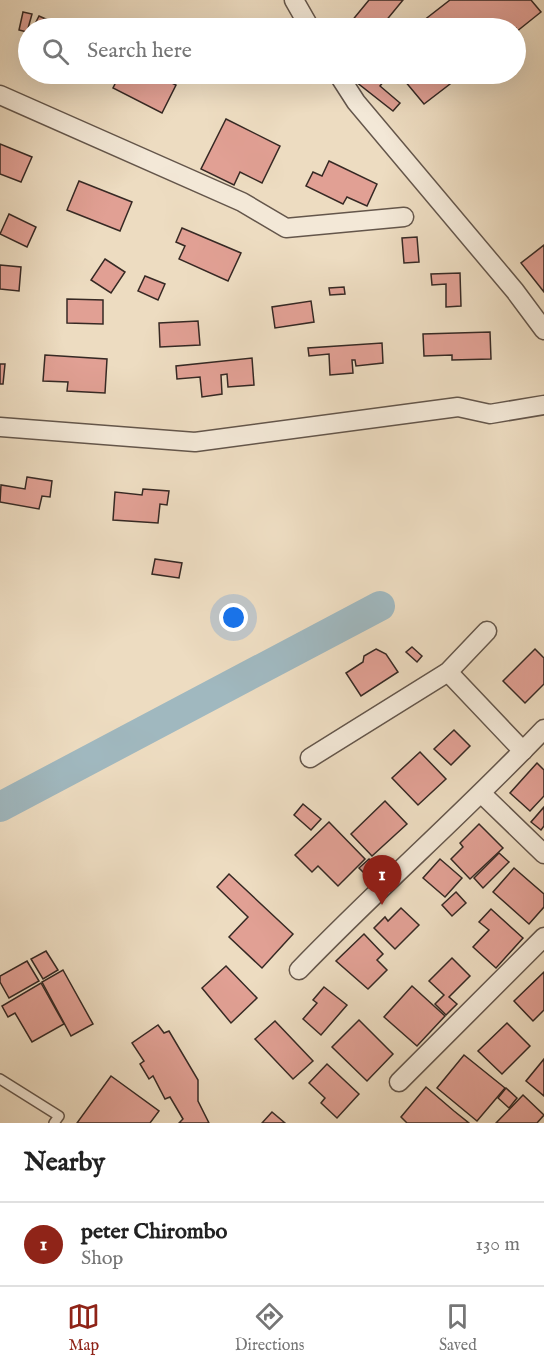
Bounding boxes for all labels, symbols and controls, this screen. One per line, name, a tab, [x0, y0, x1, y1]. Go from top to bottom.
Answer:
search box	[18, 18, 526, 84]
icon: search	[39, 35, 72, 68]
text: Search here	[87, 37, 192, 65]
your location	[219, 603, 248, 632]
pin: 1	[362, 856, 401, 905]
text: Nearby	[24, 1146, 105, 1179]
text: peter Chirombo	[81, 1218, 227, 1246]
text: 1	[40, 1232, 47, 1257]
text: 130 m	[475, 1232, 520, 1257]
text: Shop	[81, 1246, 123, 1271]
tab: Map	[67, 1300, 100, 1356]
tab: Directions	[235, 1300, 304, 1356]
tab: Saved	[439, 1300, 477, 1356]

